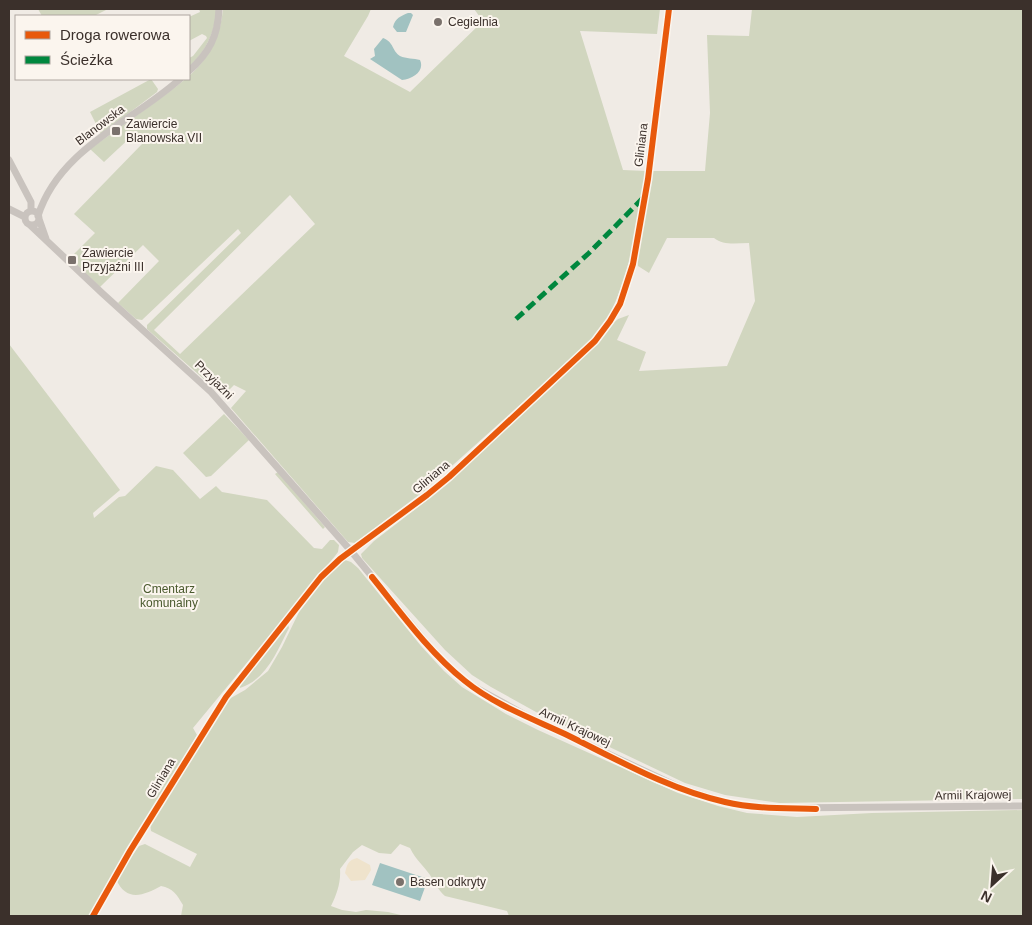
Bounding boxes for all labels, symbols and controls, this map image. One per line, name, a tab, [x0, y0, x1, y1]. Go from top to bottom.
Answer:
legend	[15, 15, 190, 80]
place label: Cegielnia	[448, 15, 498, 29]
marker: Cegielnia	[432, 16, 444, 28]
text: Droga rowerowa	[60, 26, 171, 43]
text: Ścieżka	[60, 51, 113, 68]
street label: Blanowska	[73, 102, 128, 148]
place label: Zawiercie Blanowska VII	[126, 117, 202, 145]
street label: Gliniana	[631, 122, 651, 168]
marker: Zawiercie Blanowska VII	[110, 125, 122, 137]
place label: Zawiercie Przyjaźni III	[82, 246, 144, 274]
marker: Zawiercie Przyjaźni III	[66, 254, 78, 266]
street label: Przyjaźni	[192, 358, 236, 402]
street label: Gliniana	[410, 457, 453, 497]
park label: Cmentarz komunalny	[140, 582, 198, 610]
street label: Armii Krajowej	[537, 704, 613, 750]
street label: Gliniana	[144, 755, 179, 800]
street label: Armii Krajowej	[935, 787, 1011, 803]
north arrow	[967, 860, 1017, 910]
place label: Basen odkryty	[410, 875, 486, 889]
marker: Basen odkryty	[394, 876, 406, 888]
text: N	[978, 887, 994, 906]

